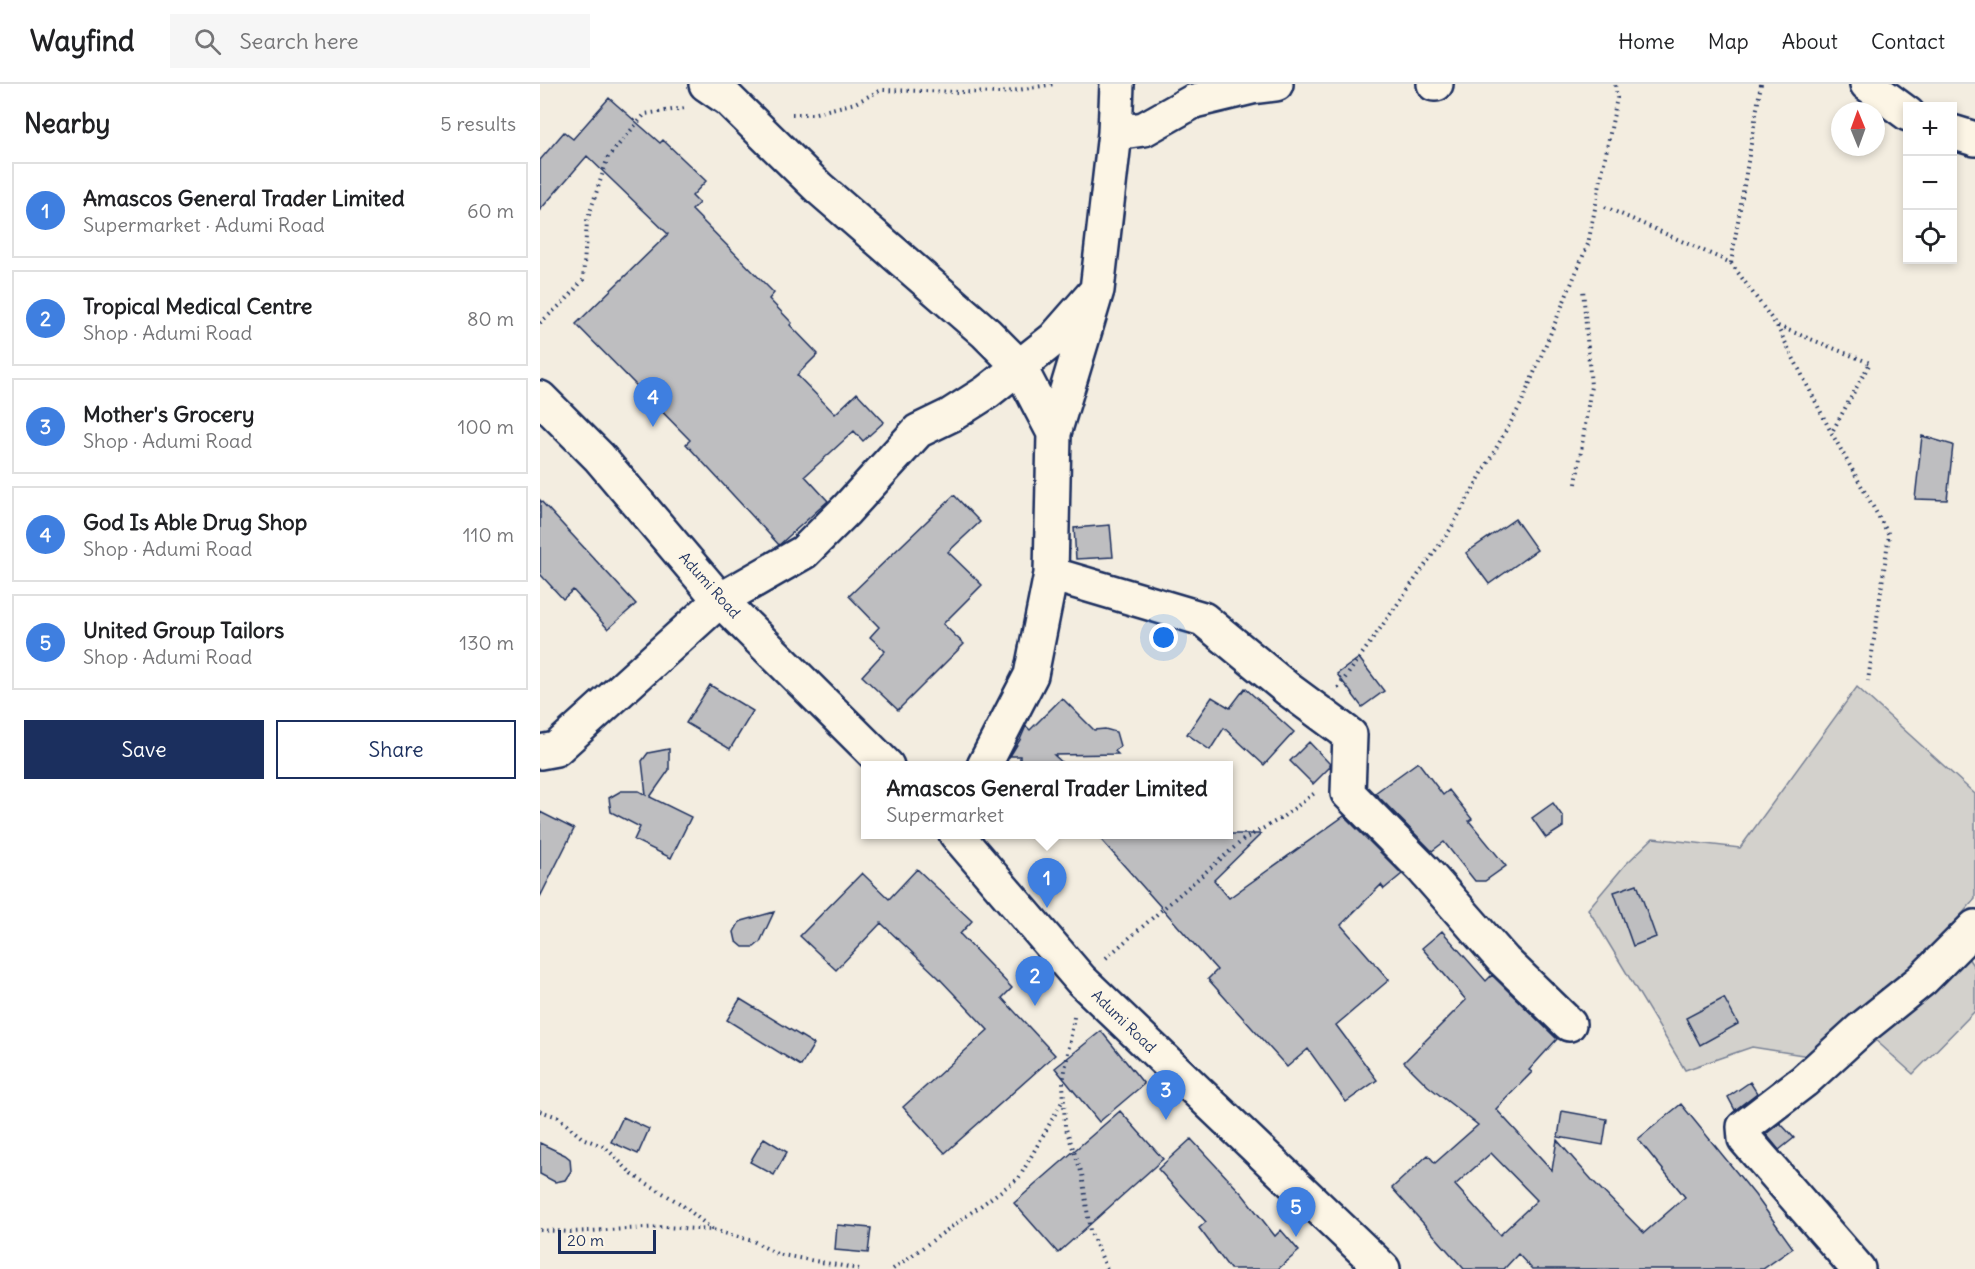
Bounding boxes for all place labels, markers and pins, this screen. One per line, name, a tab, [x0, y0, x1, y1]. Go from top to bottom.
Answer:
pin: 4	[634, 378, 672, 427]
pin: 1	[1028, 858, 1066, 908]
pin: 2	[1016, 956, 1054, 1006]
pin: 3	[1146, 1070, 1186, 1120]
pin: 5	[1276, 1188, 1316, 1237]

